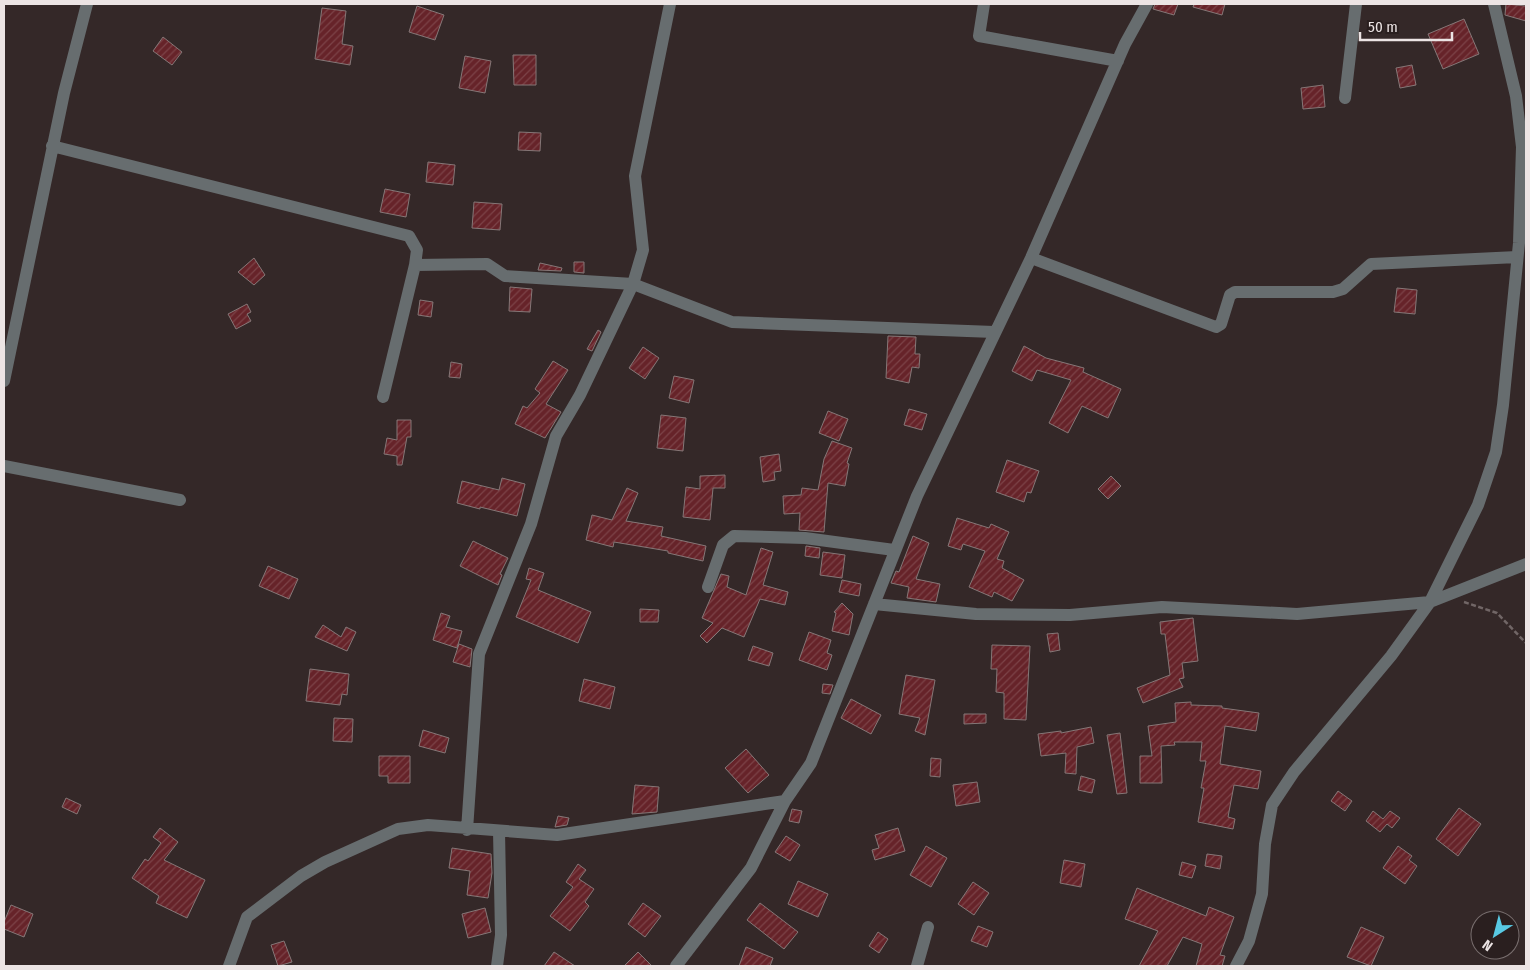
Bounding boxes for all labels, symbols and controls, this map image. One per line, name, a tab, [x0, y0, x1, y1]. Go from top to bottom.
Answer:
scale bar	[1360, 10, 1452, 42]
text: 50 m	[1368, 18, 1398, 36]
north arrow	[1470, 910, 1520, 960]
text: N	[1479, 936, 1496, 954]

